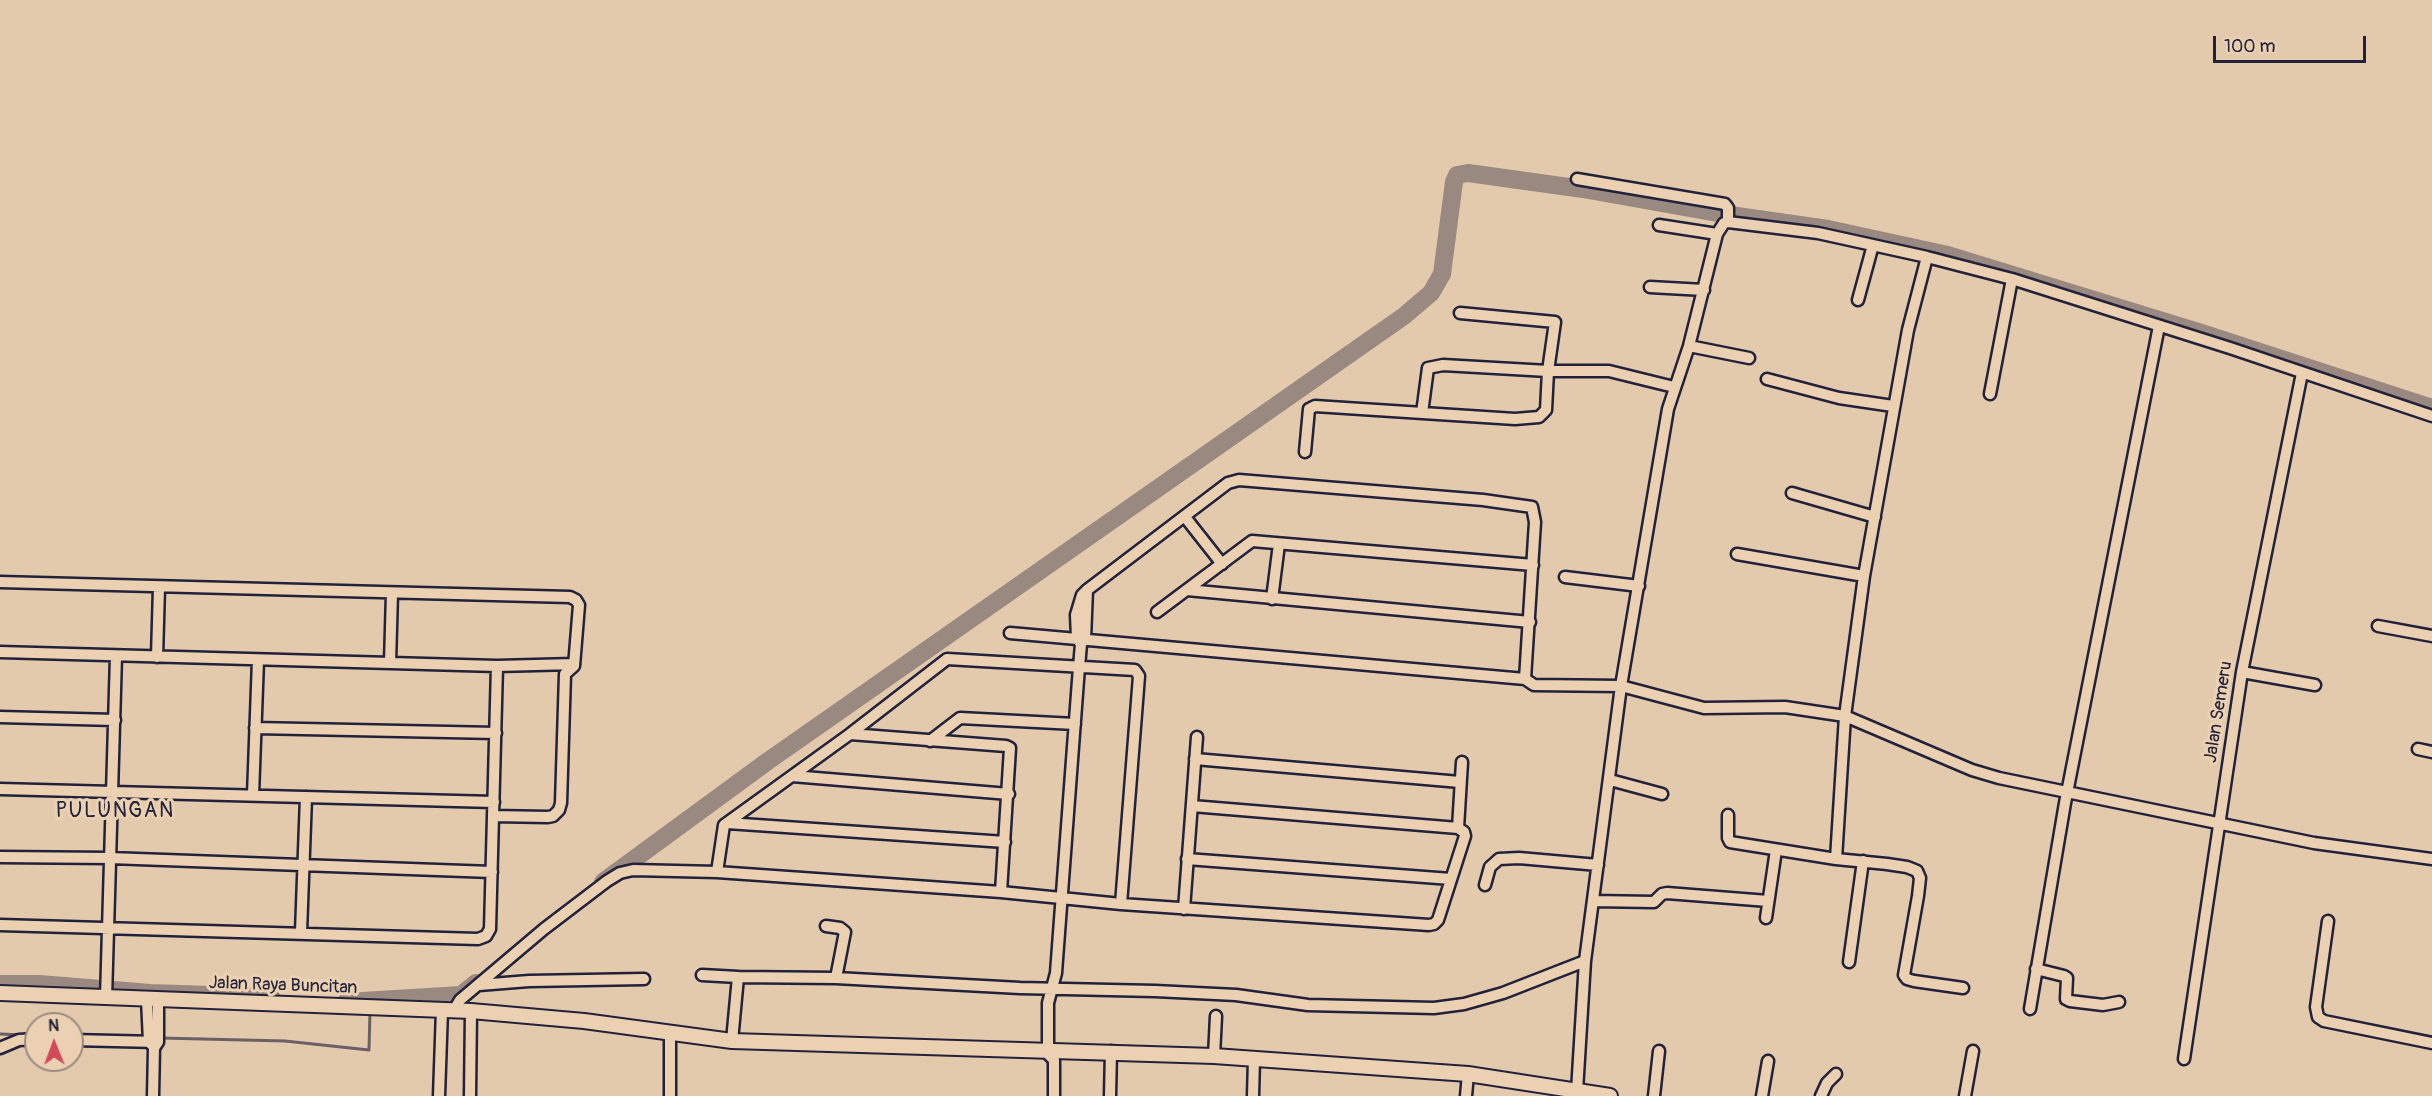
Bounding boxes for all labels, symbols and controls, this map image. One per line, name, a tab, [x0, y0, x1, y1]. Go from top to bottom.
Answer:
scale bar	[2216, 24, 2369, 62]
text: 100 m	[2224, 35, 2276, 58]
street label: Jalan Semeru	[2200, 660, 2238, 764]
district label: PULUNGAN	[55, 799, 175, 825]
street label: Jalan Raya Buncitan	[208, 973, 358, 999]
north arrow	[24, 1012, 84, 1072]
text: N	[48, 1016, 59, 1036]

